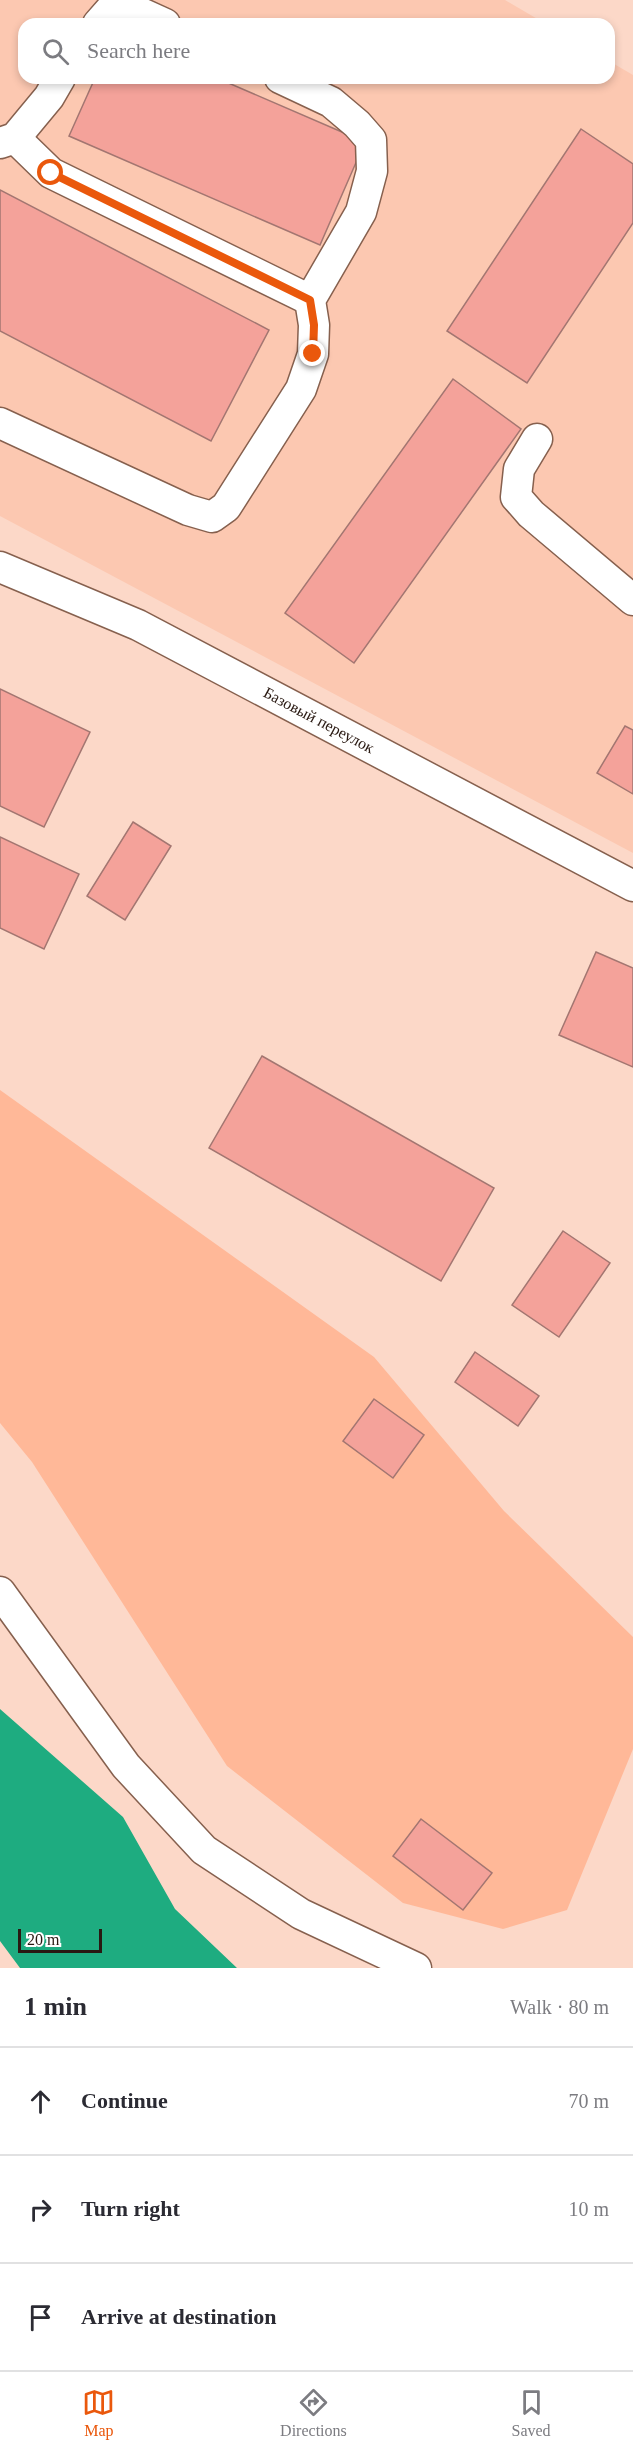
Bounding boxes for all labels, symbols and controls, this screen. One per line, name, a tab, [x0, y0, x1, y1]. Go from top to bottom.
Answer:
search box	[18, 18, 615, 84]
icon: search	[39, 35, 72, 68]
text: Search here	[87, 38, 190, 63]
route start	[37, 159, 63, 185]
route end	[299, 340, 325, 366]
street label: Базовый переулок	[260, 684, 377, 757]
scale bar	[18, 1926, 102, 1954]
text: 20 m	[27, 1931, 59, 1948]
text: 1 min	[24, 1992, 87, 2021]
text: Walk · 80 m	[510, 1996, 609, 2018]
icon: ahead	[24, 2085, 57, 2118]
text: Continue	[81, 2088, 168, 2113]
text: 70 m	[568, 2090, 609, 2112]
icon: right	[24, 2193, 57, 2226]
text: Turn right	[81, 2196, 180, 2221]
text: 10 m	[568, 2198, 609, 2220]
icon: arrive	[24, 2301, 57, 2334]
text: Arrive at destination	[81, 2304, 277, 2329]
tab: Map	[82, 2386, 115, 2440]
tab: Directions	[280, 2386, 347, 2440]
tab: Saved	[511, 2386, 551, 2440]

